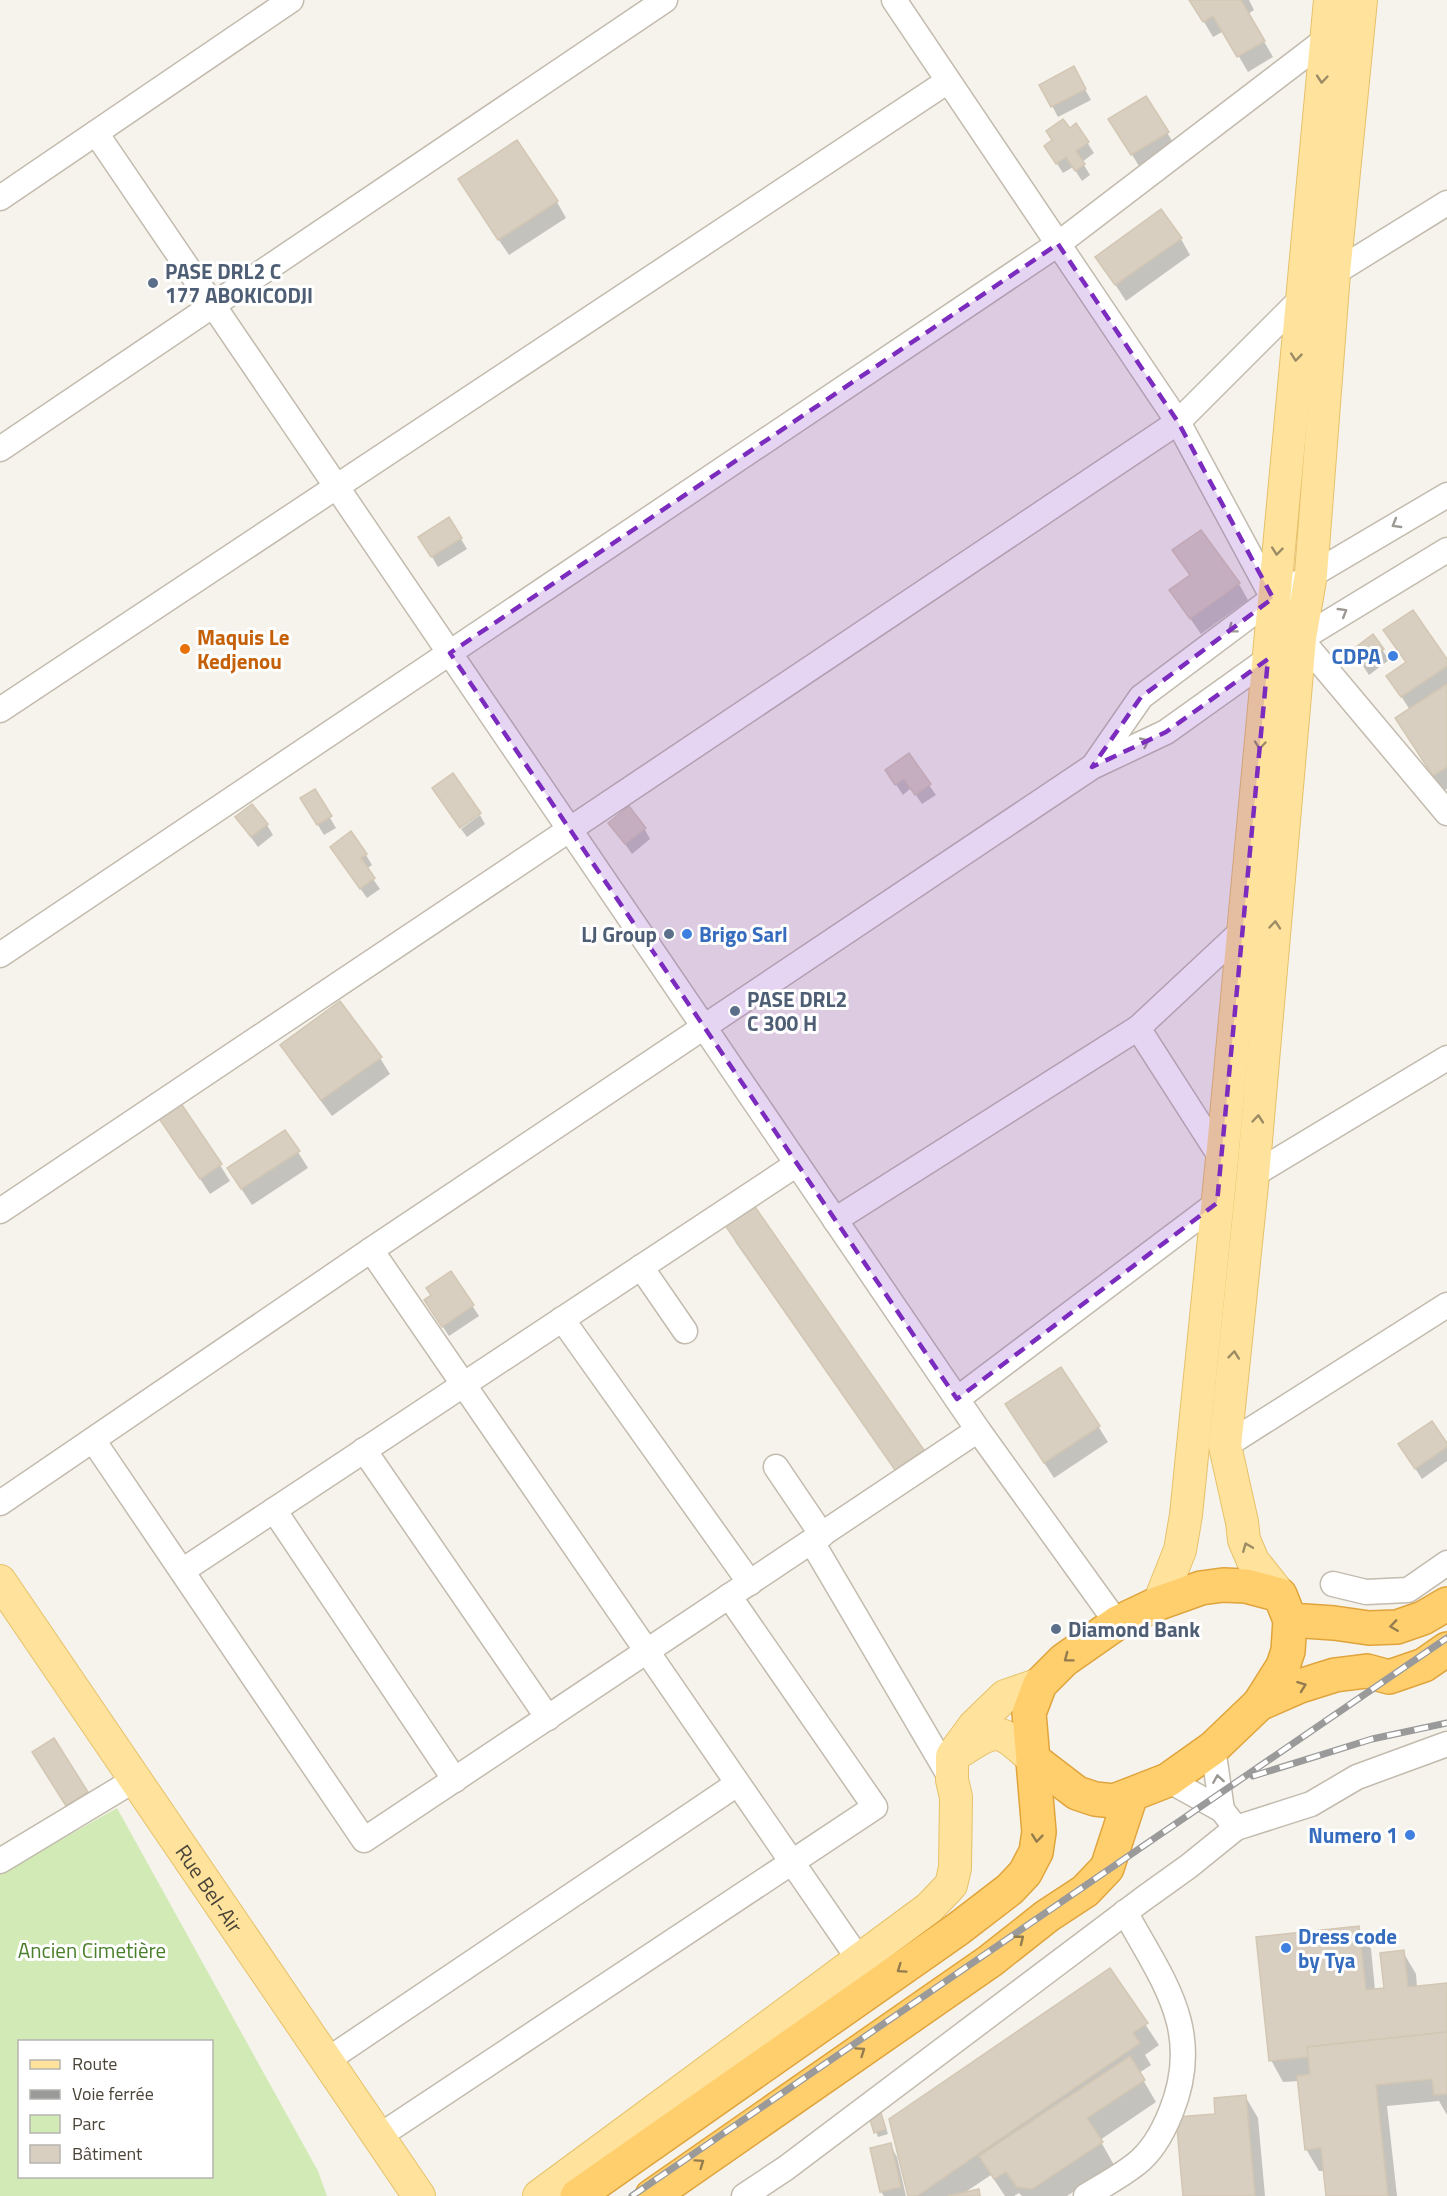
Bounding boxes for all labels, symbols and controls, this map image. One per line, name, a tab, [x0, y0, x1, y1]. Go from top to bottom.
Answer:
one-way arrow	[1316, 75, 1329, 84]
place label: PASE DRL2 C 177 ABOKICODJI	[165, 255, 313, 311]
marker: PASE DRL2 C 177 ABOKICODJI	[146, 276, 160, 290]
one-way arrow	[1290, 352, 1303, 361]
one-way arrow	[1392, 517, 1403, 529]
one-way arrow	[1271, 546, 1284, 556]
one-way arrow	[1337, 608, 1347, 620]
place label: Maquis Le Kedjenou	[197, 621, 289, 677]
one-way arrow	[1228, 621, 1239, 632]
place label: CDPA	[1332, 640, 1381, 672]
marker: Maquis Le Kedjenou	[178, 642, 192, 656]
marker: CDPA	[1386, 649, 1400, 663]
one-way arrow	[1139, 737, 1150, 749]
one-way arrow	[1254, 741, 1267, 750]
place label: LJ Group	[581, 918, 657, 950]
place label: Brigo Sarl	[699, 918, 788, 950]
one-way arrow	[1268, 921, 1281, 930]
marker: LJ Group	[662, 927, 676, 941]
marker: Brigo Sarl	[680, 927, 694, 941]
place label: PASE DRL2 C 300 H	[747, 983, 847, 1039]
marker: PASE DRL2 C 300 H	[728, 1004, 742, 1018]
one-way arrow	[1251, 1115, 1264, 1124]
one-way arrow	[1227, 1351, 1240, 1360]
one-way arrow	[1242, 1542, 1255, 1552]
place label: Diamond Bank	[1068, 1613, 1200, 1645]
one-way arrow	[1389, 1619, 1398, 1631]
marker: Diamond Bank	[1049, 1622, 1063, 1636]
one-way arrow	[1063, 1651, 1074, 1662]
one-way arrow	[1296, 1680, 1307, 1693]
one-way arrow	[1212, 1774, 1224, 1784]
place label: Numero 1	[1308, 1819, 1398, 1851]
marker: Numero 1	[1403, 1828, 1417, 1842]
one-way arrow	[1032, 1833, 1044, 1842]
street label: Rue Bel-Air	[168, 1838, 251, 1939]
place label: Dress code by Tya	[1298, 1920, 1397, 1976]
park label: Ancien Cimetière	[18, 1934, 166, 1966]
one-way arrow	[1013, 1935, 1024, 1946]
marker: Dress code by Tya	[1279, 1941, 1293, 1955]
one-way arrow	[897, 1962, 908, 1973]
legend	[18, 2040, 213, 2178]
one-way arrow	[854, 2047, 865, 2058]
text: Route	[72, 2050, 117, 2077]
text: Voie ferrée	[72, 2080, 154, 2107]
text: Parc	[72, 2110, 106, 2137]
text: Bâtiment	[72, 2140, 143, 2167]
one-way arrow	[694, 2159, 705, 2170]

